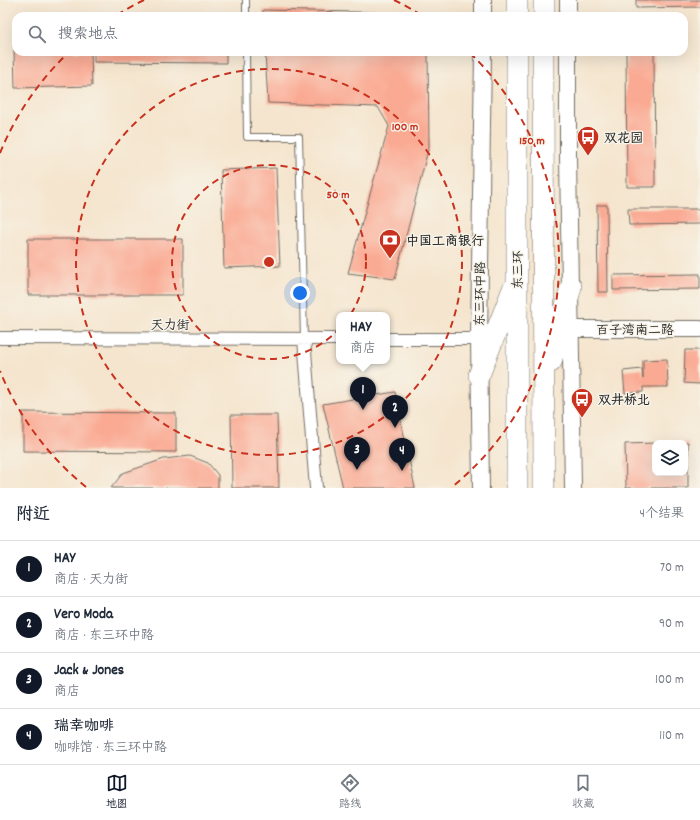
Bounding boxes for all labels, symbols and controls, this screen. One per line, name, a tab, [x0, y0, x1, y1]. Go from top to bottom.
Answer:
search box	[12, 12, 688, 56]
icon: search	[26, 23, 48, 45]
text: 搜索地点	[58, 24, 118, 46]
text: 100 m	[392, 119, 418, 136]
bus stop icon: 双花园	[575, 124, 601, 157]
place label: 双花园	[604, 130, 643, 149]
text: 150 m	[519, 133, 545, 150]
text: 50 m	[326, 187, 350, 204]
bank icon: 中国工商银行	[377, 227, 403, 260]
place label: 中国工商银行	[406, 233, 484, 252]
street label: 东三环	[510, 250, 529, 290]
centre of rings	[262, 255, 276, 269]
street label: 东三环中路	[471, 261, 492, 327]
your location	[290, 283, 310, 303]
popup	[336, 312, 390, 364]
street label: 天力街	[150, 317, 190, 336]
text: HAY	[350, 317, 371, 339]
street label: 百子湾南二路	[596, 322, 674, 341]
text: 商店	[350, 340, 376, 359]
pin: 1	[350, 377, 376, 410]
bus stop icon: 双井桥北	[569, 386, 595, 419]
place label: 双井桥北	[598, 392, 650, 411]
pin: 2	[382, 395, 408, 428]
pin: 3	[344, 437, 370, 470]
pin: 4	[389, 438, 415, 471]
map controls	[652, 440, 688, 476]
button: layers	[652, 440, 688, 476]
text: 附近	[16, 504, 50, 528]
text: 4个结果	[640, 505, 684, 524]
text: HAY	[54, 548, 75, 570]
text: 1	[28, 559, 30, 578]
text: 70 m	[660, 559, 684, 578]
text: 商店 · 天力街	[54, 571, 128, 590]
text: Vero Moda	[54, 604, 113, 626]
text: 2	[26, 615, 32, 634]
text: 90 m	[659, 615, 684, 634]
text: 商店 · 东三环中路	[54, 627, 154, 646]
text: Jack & Jones	[54, 660, 124, 682]
text: 3	[26, 671, 32, 690]
text: 100 m	[655, 671, 684, 690]
text: 商店	[54, 683, 80, 702]
text: 瑞幸咖啡	[54, 716, 114, 738]
text: 4	[26, 727, 32, 746]
text: 110 m	[659, 727, 684, 746]
text: 咖啡馆 · 东三环中路	[54, 739, 167, 758]
tab: 地图	[106, 772, 128, 813]
tab: 路线	[339, 772, 361, 813]
tab: 收藏	[572, 772, 594, 813]

